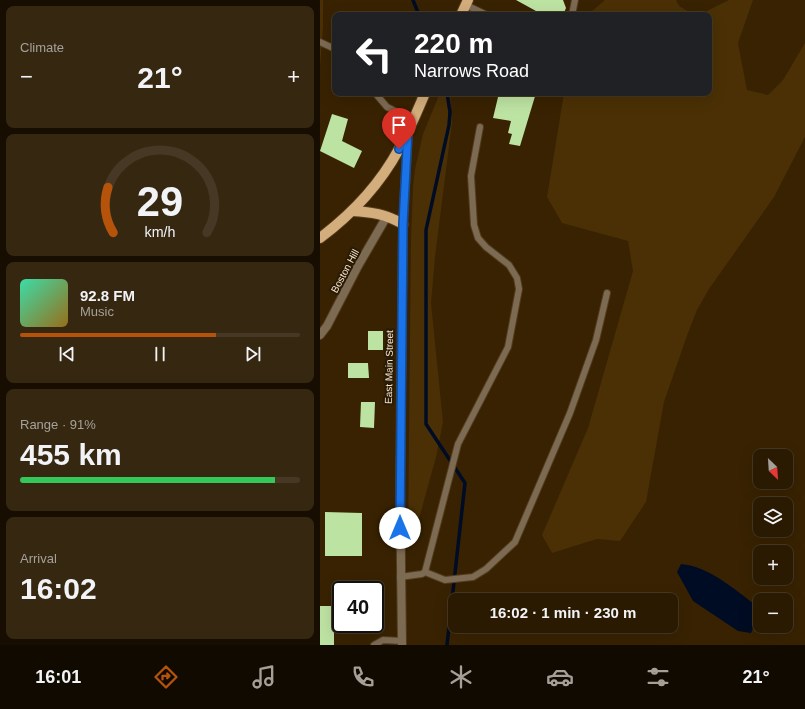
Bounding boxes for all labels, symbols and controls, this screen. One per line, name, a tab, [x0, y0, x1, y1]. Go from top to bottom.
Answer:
icon: left	[348, 28, 400, 80]
text: 220 m	[414, 28, 493, 59]
text: Climate	[20, 40, 64, 55]
text: 21°	[137, 61, 183, 94]
text: Narrows Road	[414, 61, 529, 81]
text: −	[20, 64, 33, 89]
text: +	[287, 64, 300, 89]
pin	[382, 108, 416, 149]
icon: arrive	[388, 114, 410, 136]
text: 29	[137, 177, 183, 224]
text: km/h	[145, 223, 176, 239]
street label: Boston Hill	[329, 247, 361, 295]
text: 92.8 FM	[80, 287, 135, 304]
text: Music	[80, 304, 114, 319]
street label: East Main Street	[383, 330, 395, 404]
icon: previous	[56, 343, 78, 365]
icon: pause	[149, 343, 171, 365]
icon: next	[242, 343, 264, 365]
text: Range · 91%	[20, 417, 96, 432]
text: 455 km	[20, 438, 122, 471]
north arrow	[753, 449, 793, 489]
map controls	[753, 449, 793, 633]
button: layers	[753, 497, 793, 537]
position arrow	[379, 507, 421, 549]
button: +	[753, 545, 793, 585]
text: Arrival	[20, 551, 57, 566]
text: 16:02	[20, 572, 97, 605]
speed limit sign: 40	[332, 581, 384, 633]
button: −	[753, 593, 793, 633]
text: 16:02 · 1 min · 230 m	[490, 604, 636, 621]
icon: directions	[152, 663, 180, 691]
icon: music	[250, 663, 278, 691]
icon: phone	[349, 663, 377, 691]
icon: climate	[447, 663, 475, 691]
icon: car	[546, 663, 574, 691]
icon: filters	[644, 663, 672, 691]
text: 16:01	[35, 667, 81, 687]
text: 21°	[742, 667, 770, 687]

